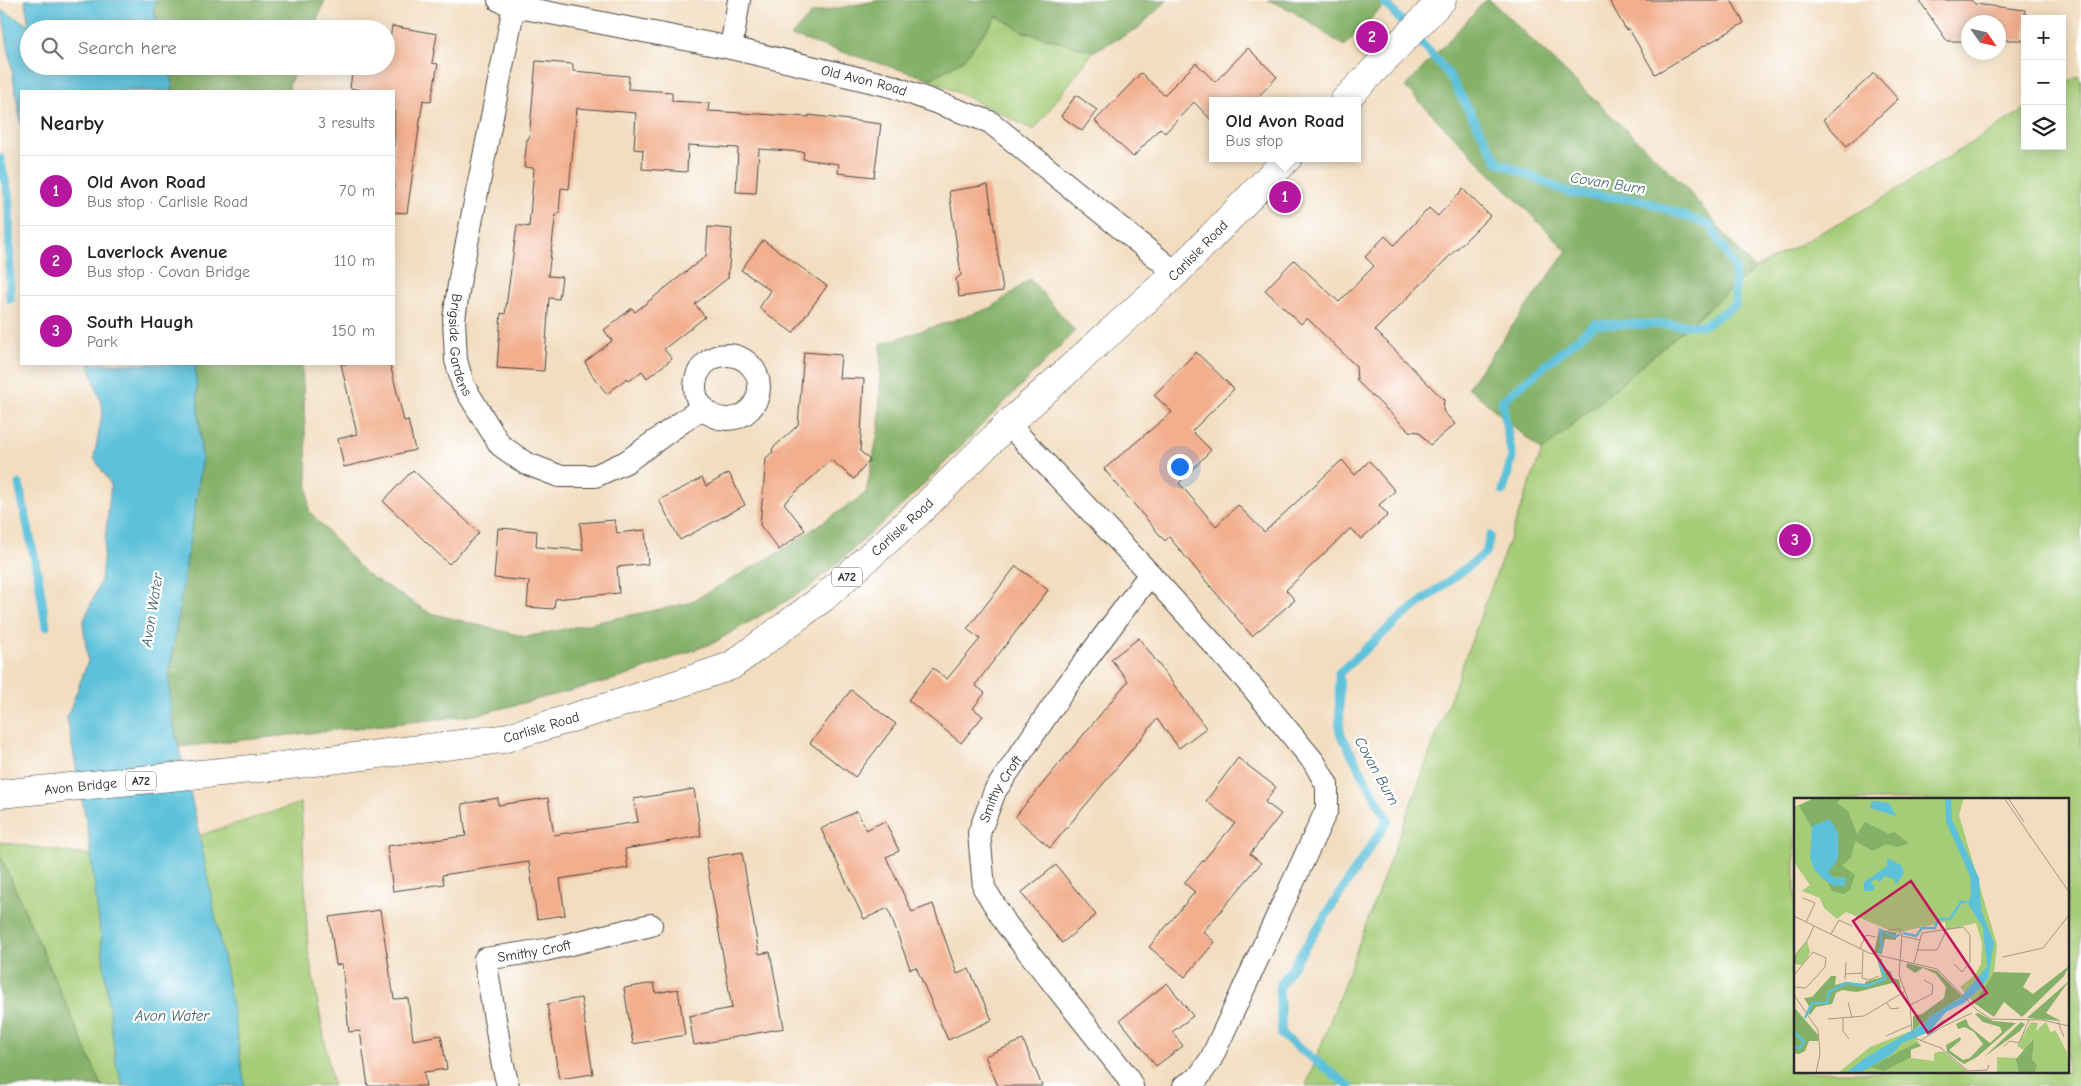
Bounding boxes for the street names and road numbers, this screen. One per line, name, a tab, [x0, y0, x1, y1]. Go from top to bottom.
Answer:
street label: Old Avon Road	[819, 61, 909, 100]
street label: Carlisle Road	[1164, 217, 1231, 285]
street label: Brigside Gardens	[445, 293, 476, 399]
street label: Carlisle Road	[867, 494, 937, 560]
road number: A72	[832, 568, 862, 586]
street label: Carlisle Road	[501, 708, 581, 747]
street label: Smithy Croft	[975, 751, 1026, 825]
road number: A72	[126, 771, 156, 790]
street label: Avon Bridge	[44, 774, 118, 798]
street label: Smithy Croft	[496, 935, 574, 966]

